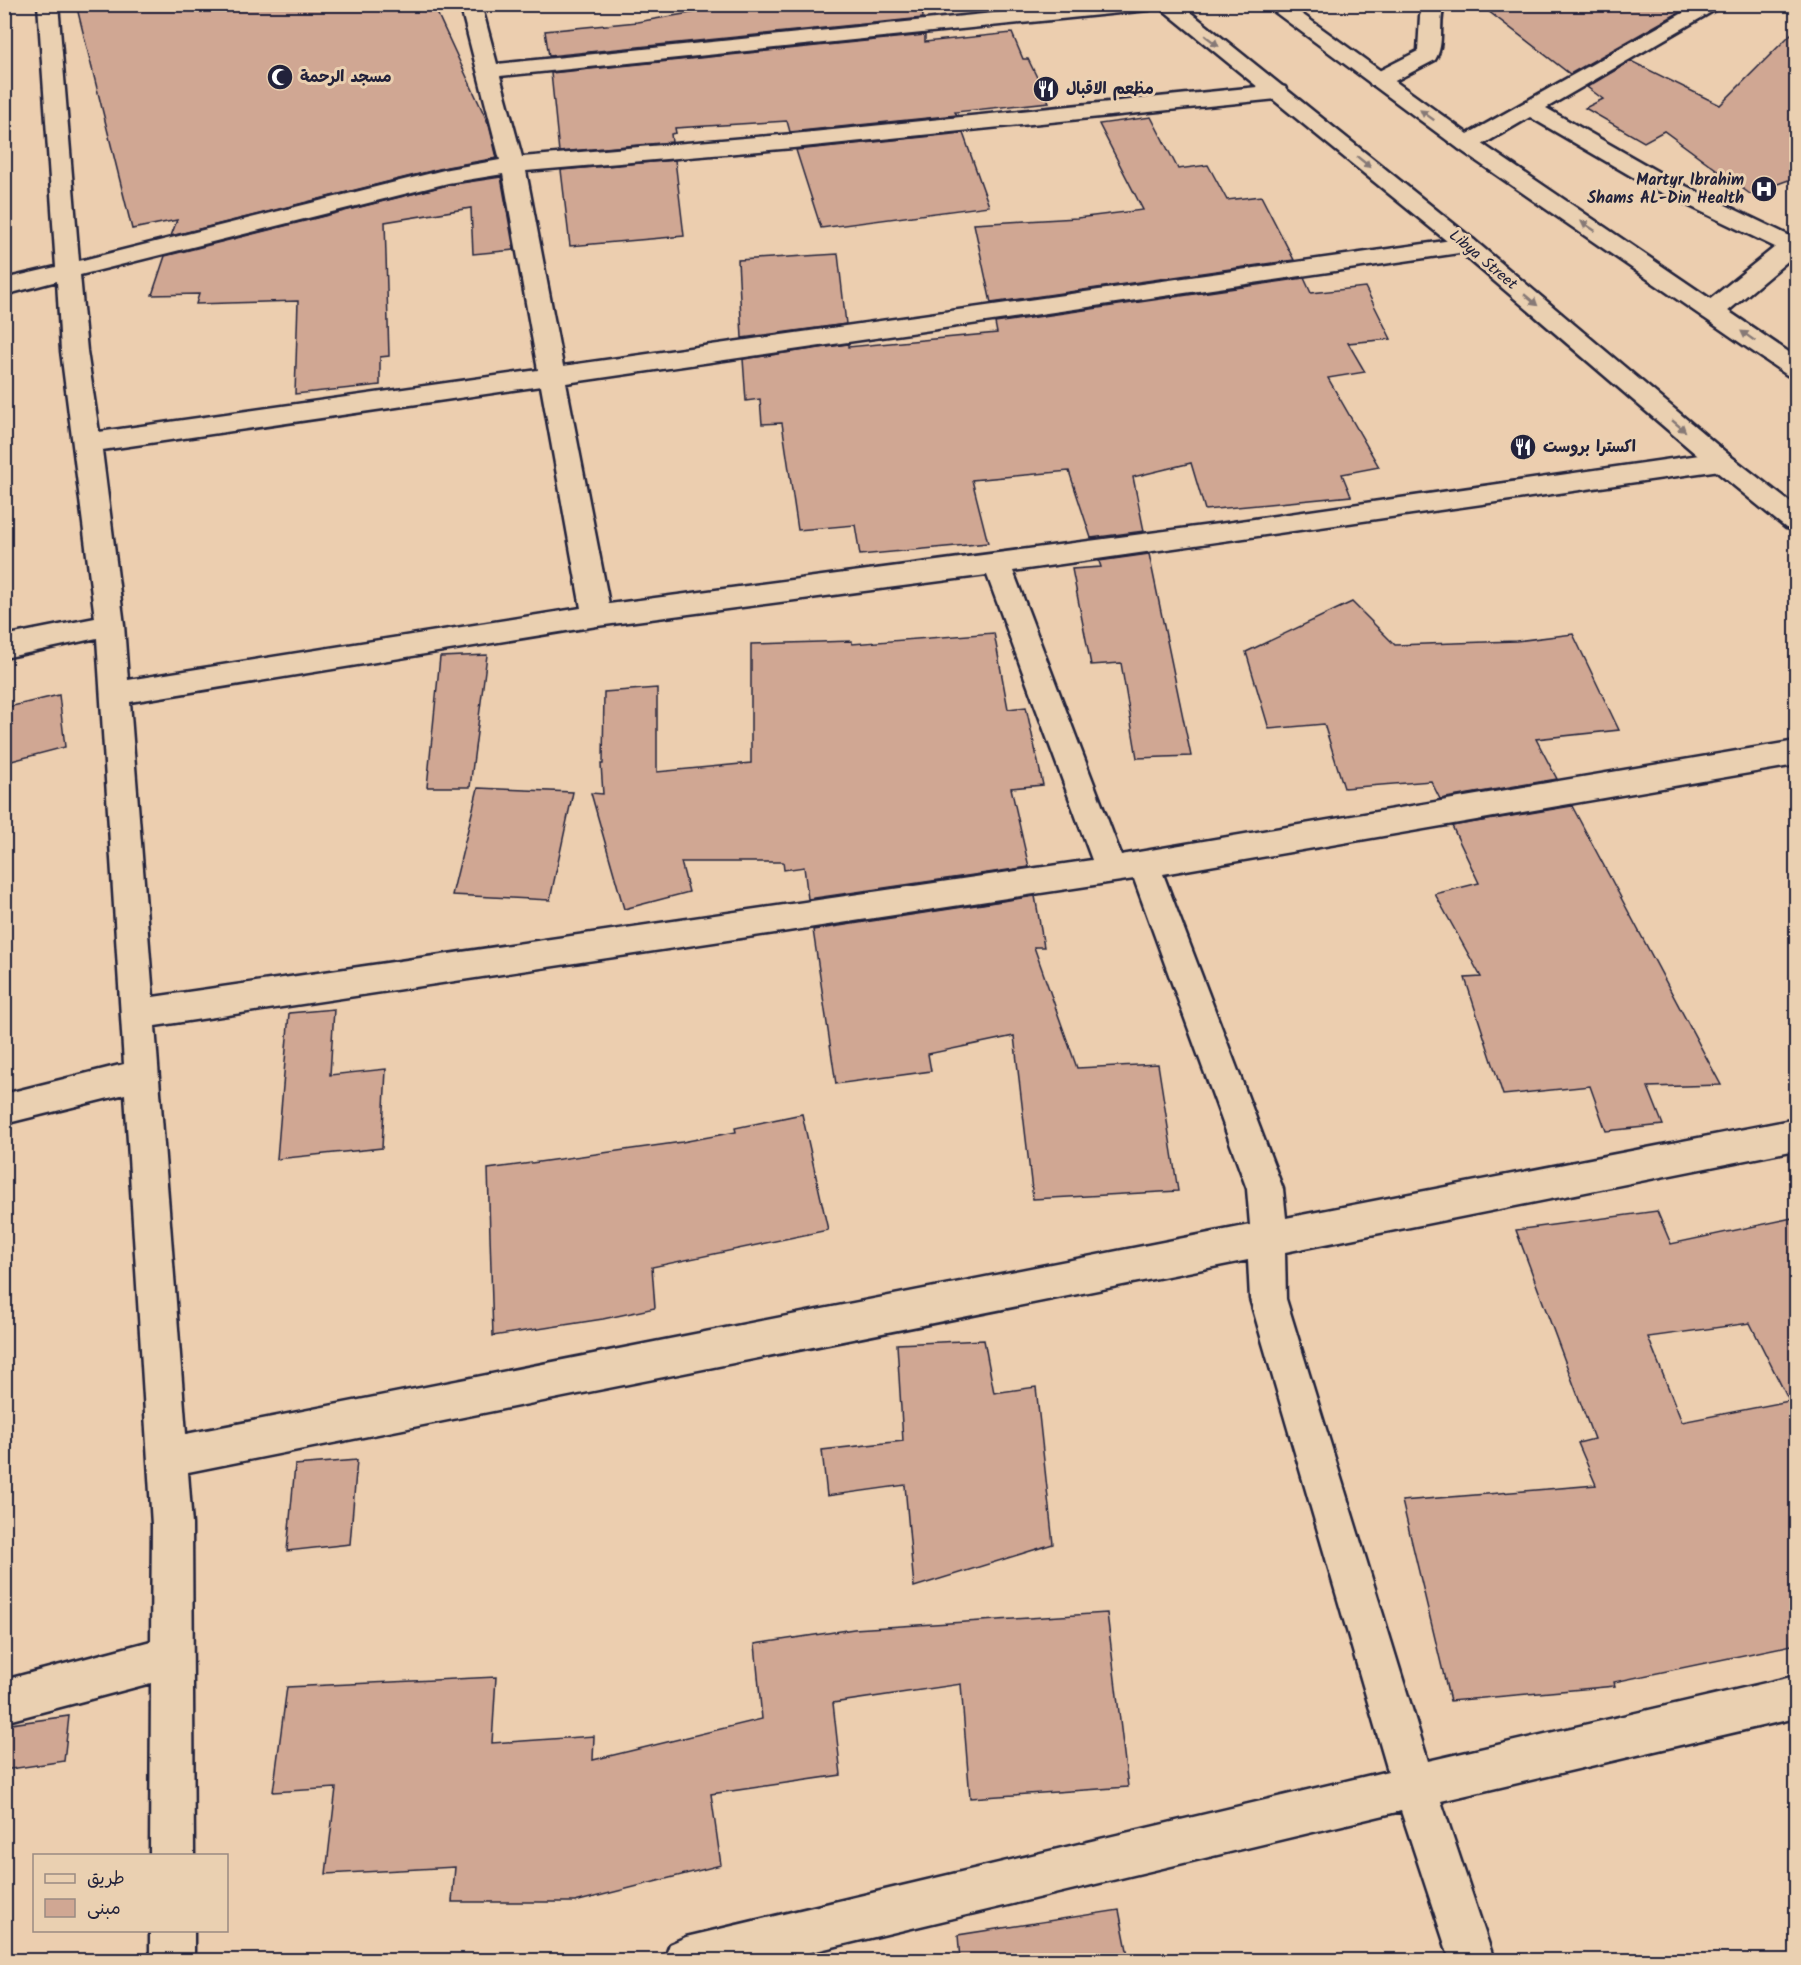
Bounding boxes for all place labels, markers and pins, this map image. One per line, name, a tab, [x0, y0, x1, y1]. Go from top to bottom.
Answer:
mosque icon: مسجد الرحمة	[265, 62, 295, 92]
place label: مسجد الرحمة	[300, 65, 392, 90]
restaurant icon: مظعم الاقبال	[1031, 74, 1061, 104]
place label: مظعم الاقبال	[1066, 77, 1154, 102]
place label: Martyr Ibrahim Shams AL-Din Health	[1587, 168, 1744, 211]
hospital icon: Martyr Ibrahim Shams AL-Din Health	[1749, 174, 1779, 204]
restaurant icon: اكسترا بروست	[1508, 432, 1538, 462]
place label: اكسترا بروست	[1543, 435, 1636, 460]

